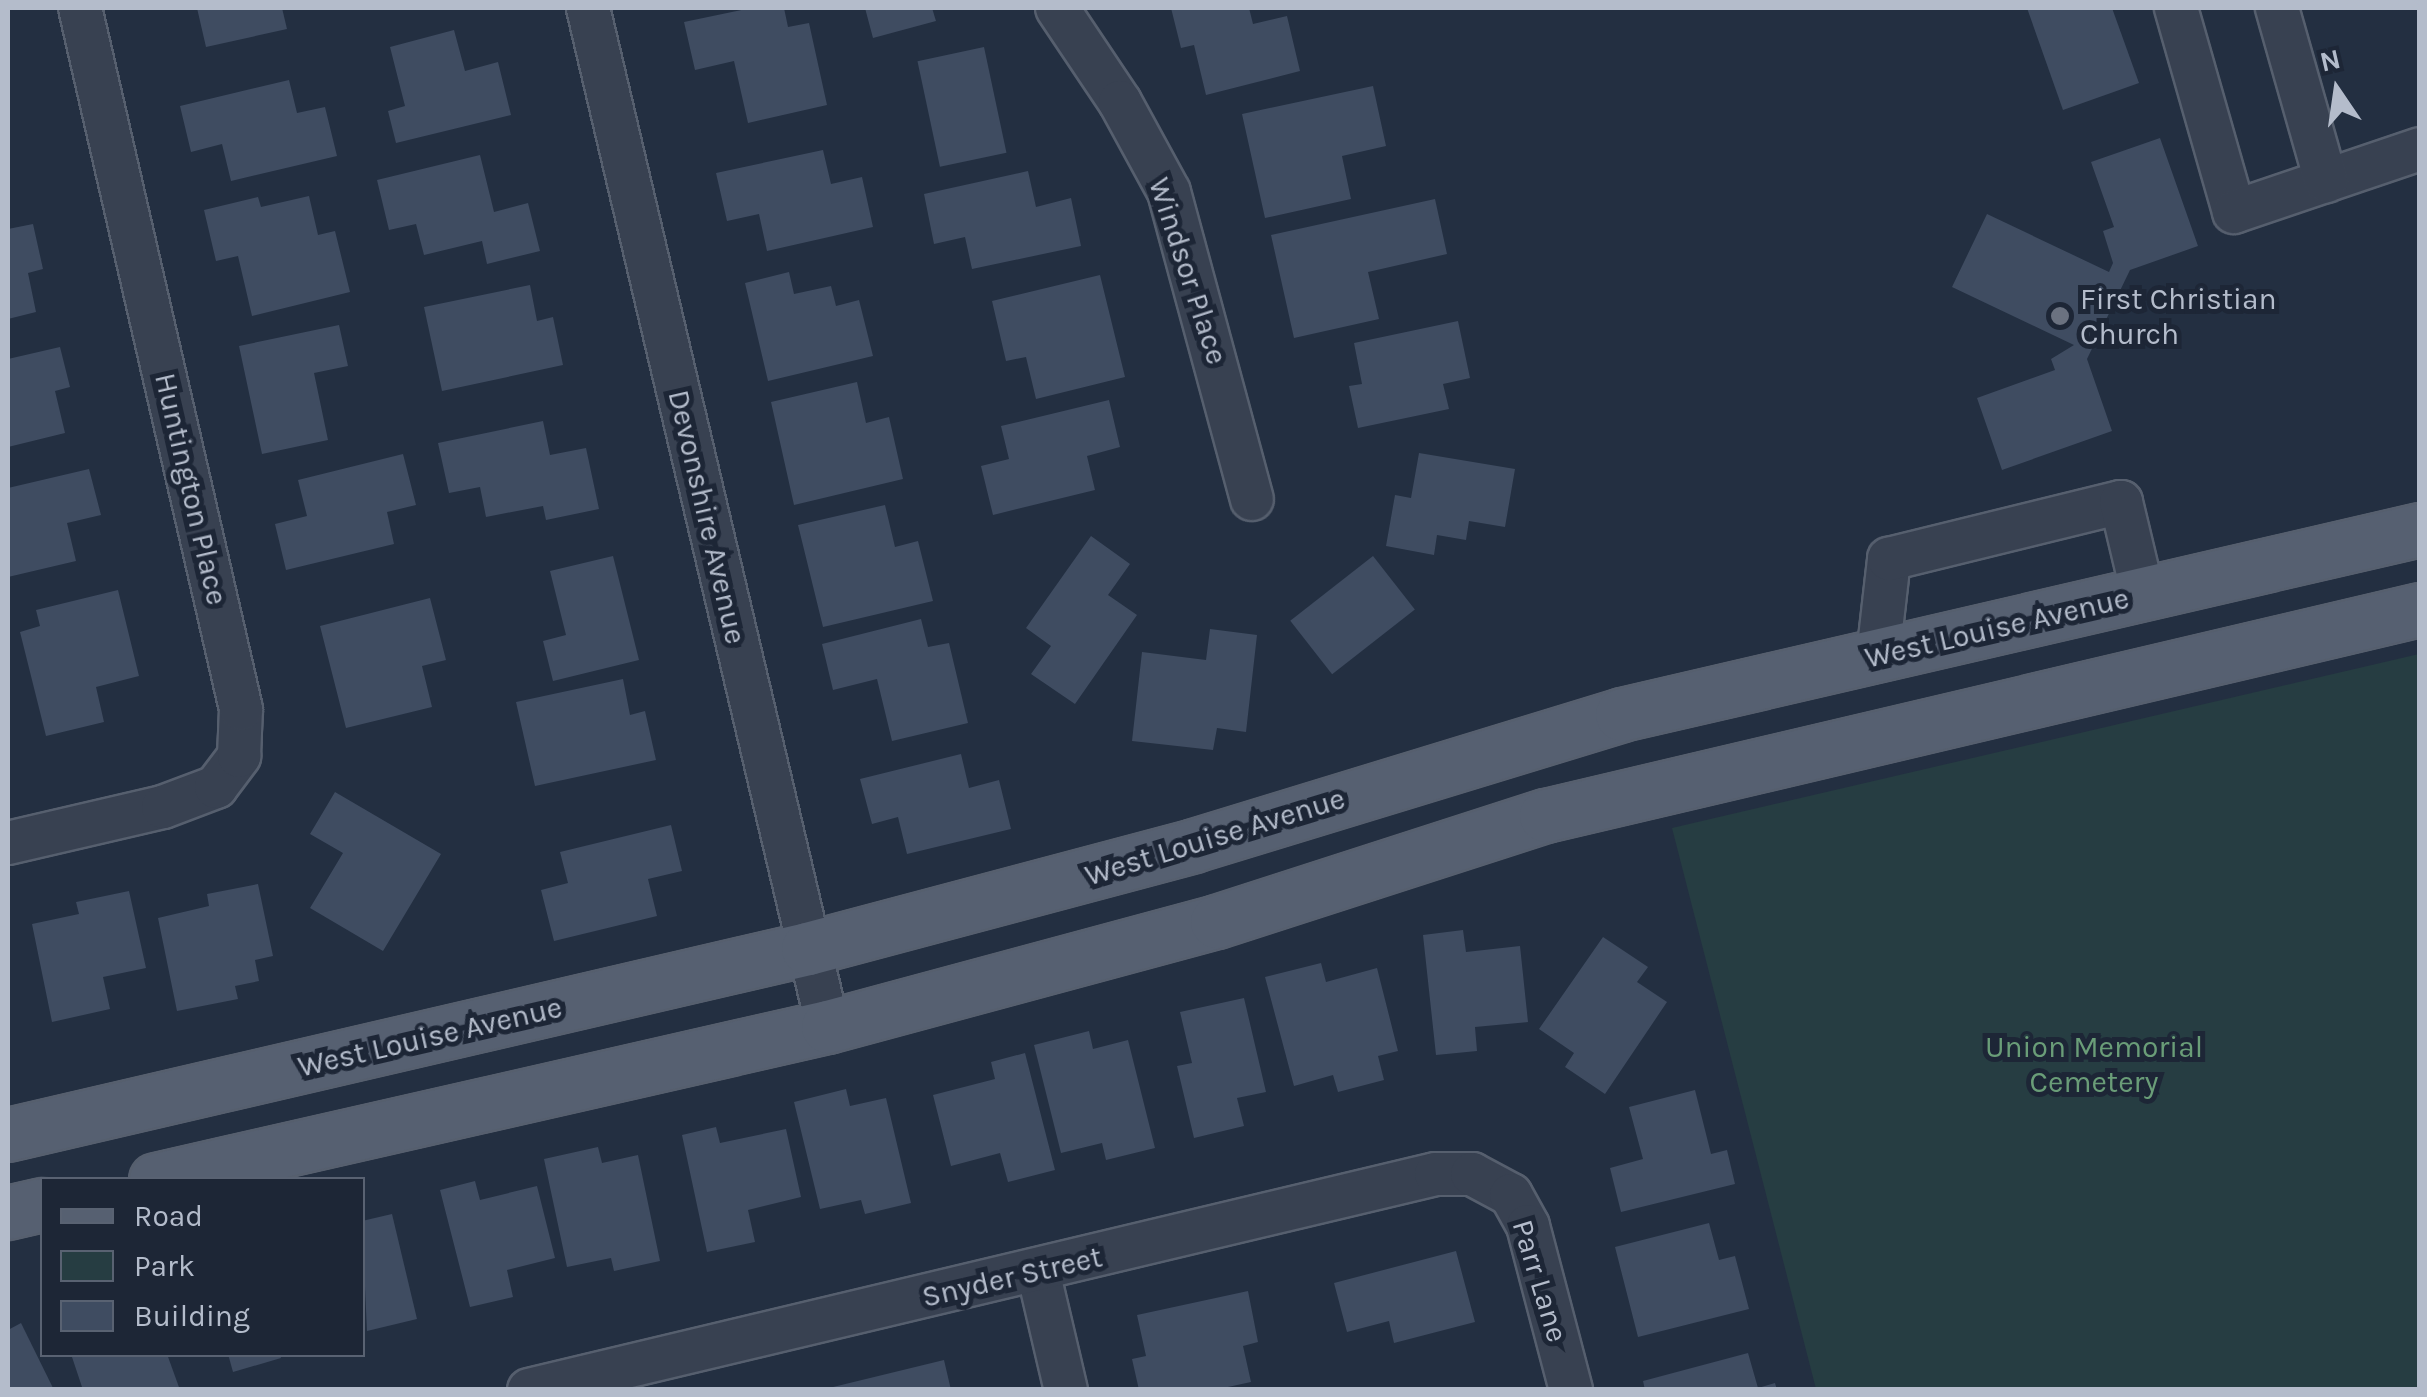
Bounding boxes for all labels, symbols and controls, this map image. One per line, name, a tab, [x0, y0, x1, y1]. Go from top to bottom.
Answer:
north arrow	[2287, 40, 2387, 140]
text: N	[2317, 42, 2344, 79]
street label: Windsor Place	[1141, 173, 1235, 369]
place label: First Christian Church	[2080, 281, 2277, 352]
marker: First Christian Church	[2049, 305, 2071, 327]
street label: Huntington Place	[147, 370, 235, 608]
street label: Devonshire Avenue	[660, 386, 754, 648]
street label: West Louise Avenue	[1861, 580, 2133, 676]
street label: West Louise Avenue	[1081, 780, 1349, 894]
street label: West Louise Avenue	[294, 989, 566, 1085]
park label: Union Memorial Cemetery	[1985, 1029, 2203, 1100]
legend	[40, 1177, 365, 1357]
text: Road	[134, 1198, 203, 1234]
street label: Parr Lane	[1504, 1215, 1576, 1347]
street label: Snyder Street	[918, 1239, 1106, 1315]
text: Park	[134, 1248, 195, 1284]
text: Building	[134, 1298, 250, 1334]

